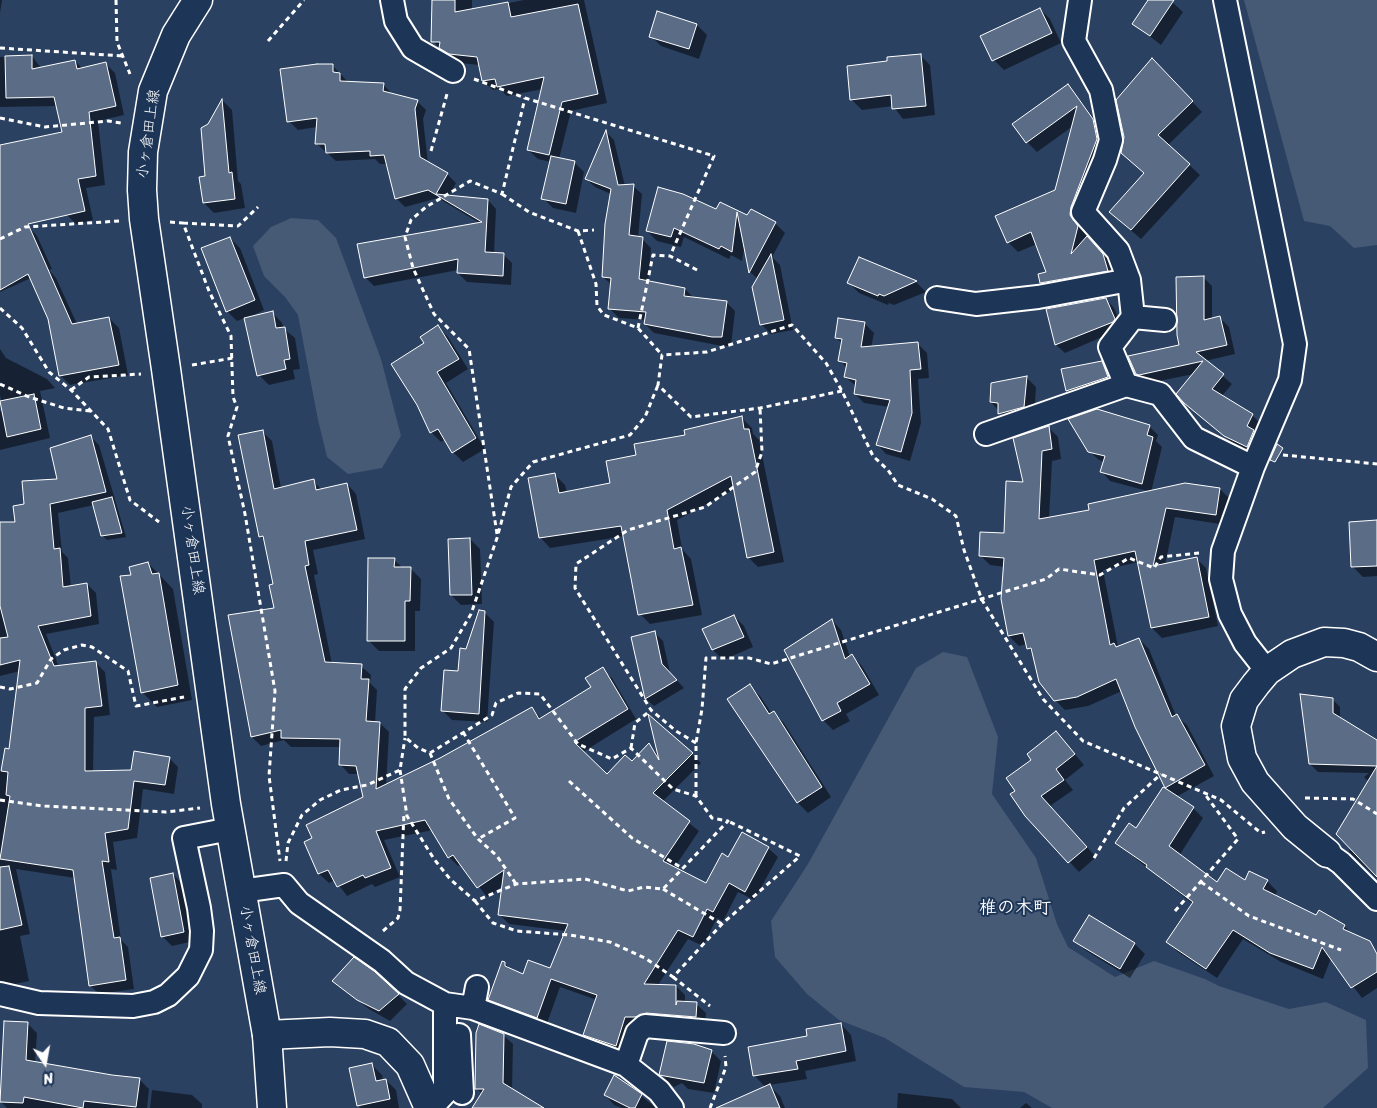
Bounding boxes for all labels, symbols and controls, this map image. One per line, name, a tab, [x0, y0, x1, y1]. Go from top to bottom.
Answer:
street label: 小ヶ倉田上線	[134, 88, 164, 180]
street label: 小ヶ倉田上線	[177, 504, 207, 596]
district label: 椎の木町	[979, 897, 1051, 919]
street label: 小ヶ倉田上線	[235, 904, 269, 996]
north arrow	[20, 1038, 70, 1088]
text: N	[41, 1065, 56, 1091]

